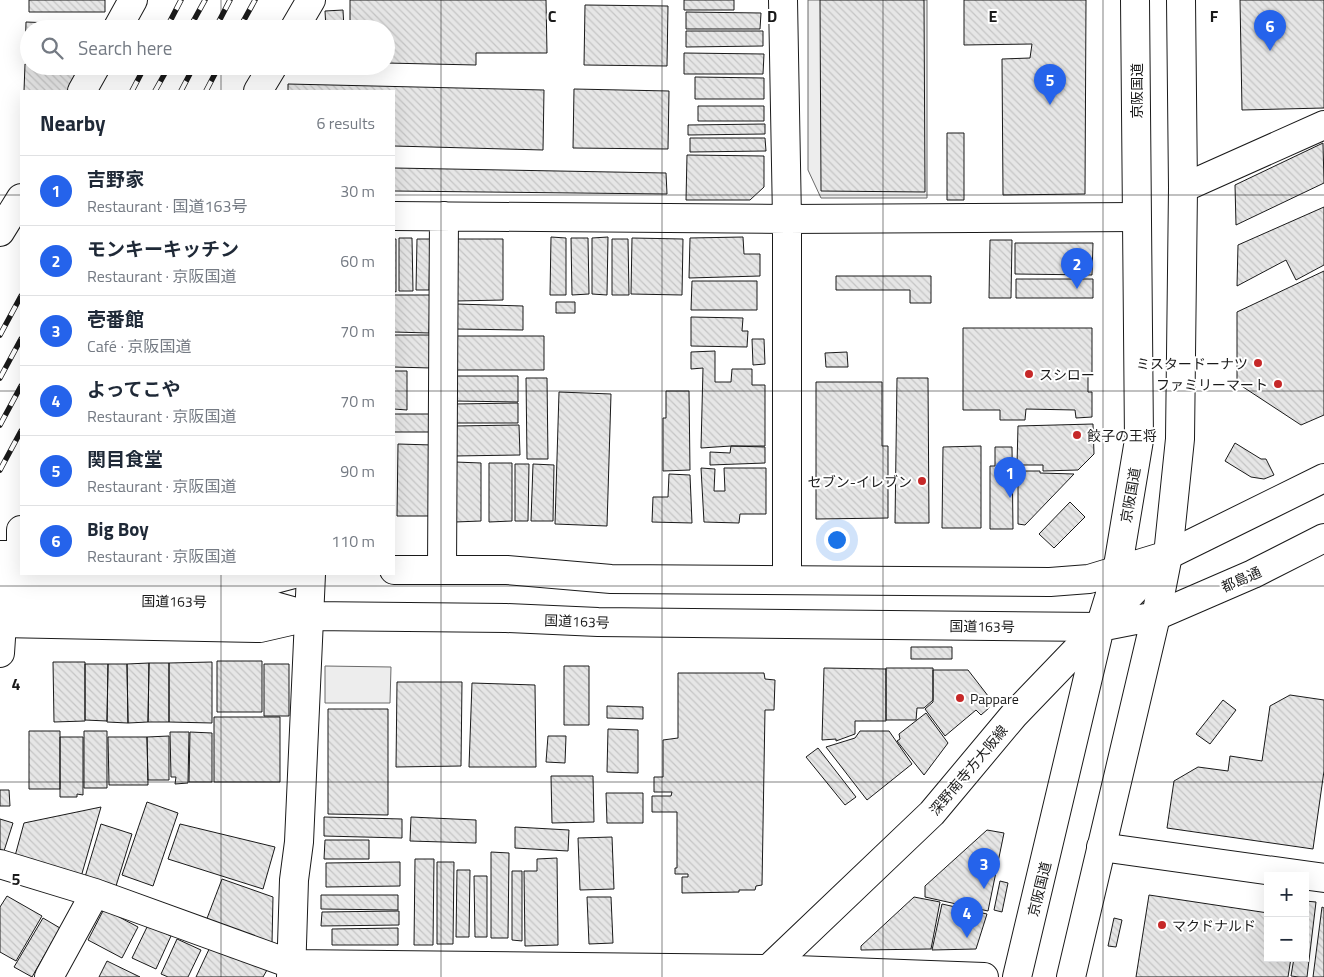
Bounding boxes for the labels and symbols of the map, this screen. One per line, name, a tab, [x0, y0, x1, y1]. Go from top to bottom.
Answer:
text: C	[548, 4, 557, 28]
text: D	[767, 4, 777, 28]
text: E	[989, 4, 998, 28]
text: F	[1210, 4, 1219, 28]
pin: 6	[1254, 10, 1286, 51]
street label: 京阪国道	[1126, 63, 1147, 119]
pin: 5	[1034, 64, 1066, 105]
pin: 2	[1061, 248, 1093, 289]
place label: ミスタードーナツ	[1136, 353, 1248, 374]
marker: ミスタードーナツ	[1252, 357, 1264, 369]
place label: スシロー	[1039, 364, 1095, 385]
marker: スシロー	[1023, 368, 1035, 380]
place label: ファミリーマート	[1156, 374, 1268, 395]
marker: ファミリーマート	[1272, 378, 1284, 390]
place label: 餃子の王将	[1087, 425, 1157, 446]
marker: 餃子の王将	[1071, 429, 1083, 441]
pin: 1	[994, 457, 1026, 498]
street label: 京阪国道	[1115, 466, 1145, 524]
place label: セブン-イレブン	[808, 471, 912, 492]
marker: セブン-イレブン	[916, 475, 928, 487]
your location	[824, 527, 850, 553]
street label: 都島通	[1218, 561, 1264, 597]
street label: 国道163号	[141, 590, 207, 612]
street label: 国道163号	[544, 609, 610, 633]
street label: 国道163号	[949, 615, 1015, 637]
text: 4	[12, 672, 21, 696]
place label: Pappare	[970, 688, 1019, 709]
marker: Pappare	[954, 692, 966, 704]
street label: 深野南寺方大阪線	[924, 720, 1012, 820]
pin: 3	[968, 848, 1000, 889]
street label: 京阪国道	[1022, 859, 1056, 919]
text: 5	[12, 867, 21, 891]
pin: 4	[951, 897, 983, 938]
place label: マクドナルド	[1172, 915, 1256, 936]
marker: マクドナルド	[1156, 919, 1168, 931]

